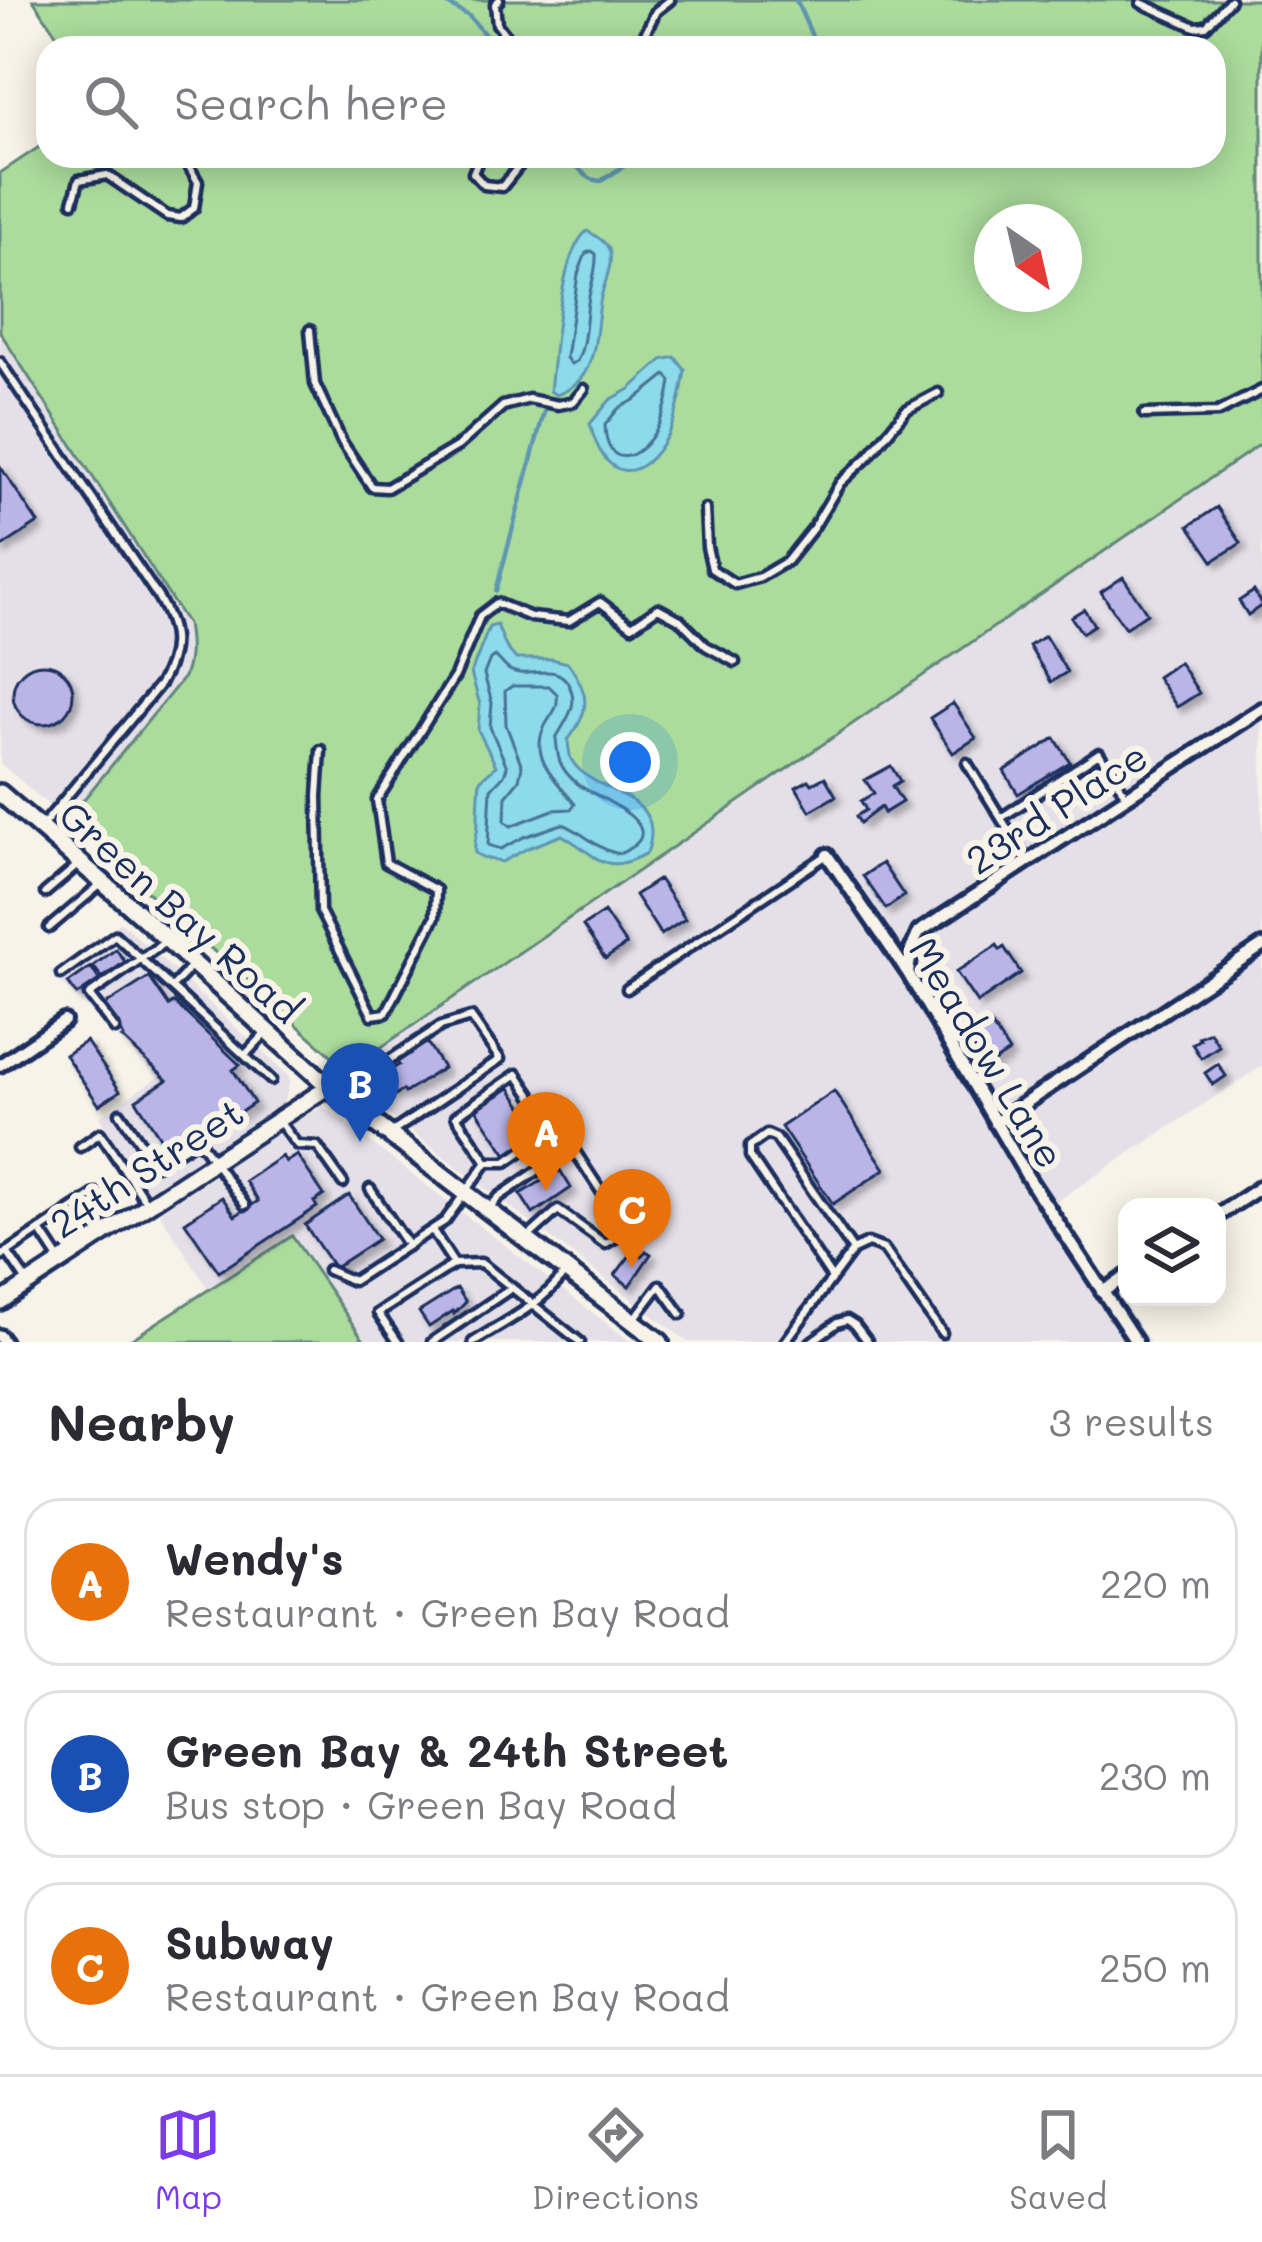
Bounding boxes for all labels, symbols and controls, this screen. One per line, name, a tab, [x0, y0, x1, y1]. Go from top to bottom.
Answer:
search box	[36, 36, 1226, 168]
icon: search	[78, 69, 144, 135]
text: Search here	[174, 73, 448, 131]
north arrow	[974, 204, 1082, 312]
street label: 23rd Place	[956, 729, 1156, 885]
your location	[600, 732, 660, 792]
street label: Green Bay Road	[49, 789, 313, 1033]
street label: Meadow Lane	[899, 927, 1077, 1177]
pin: B	[321, 1043, 399, 1142]
street label: 24th Street	[40, 1086, 252, 1248]
pin: A	[507, 1092, 585, 1191]
pin: C	[593, 1169, 671, 1268]
map controls	[1118, 1198, 1226, 1306]
button: layers	[1118, 1198, 1226, 1306]
text: Nearby	[48, 1387, 235, 1454]
text: 3 results	[1049, 1395, 1214, 1446]
text: Wendy's	[165, 1528, 344, 1586]
text: A	[76, 1557, 104, 1608]
text: 220 m	[1100, 1557, 1211, 1608]
text: Restaurant · Green Bay Road	[165, 1586, 730, 1637]
text: Green Bay & 24th Street	[165, 1720, 728, 1778]
text: B	[77, 1749, 103, 1800]
text: 230 m	[1099, 1749, 1211, 1800]
text: Bus stop · Green Bay Road	[165, 1778, 677, 1829]
text: Subway	[165, 1912, 334, 1970]
text: C	[76, 1941, 104, 1992]
text: 250 m	[1099, 1941, 1211, 1992]
text: Restaurant · Green Bay Road	[165, 1970, 730, 2021]
tab: Map	[155, 2102, 222, 2217]
tab: Directions	[532, 2102, 699, 2217]
tab: Saved	[1009, 2102, 1107, 2217]

